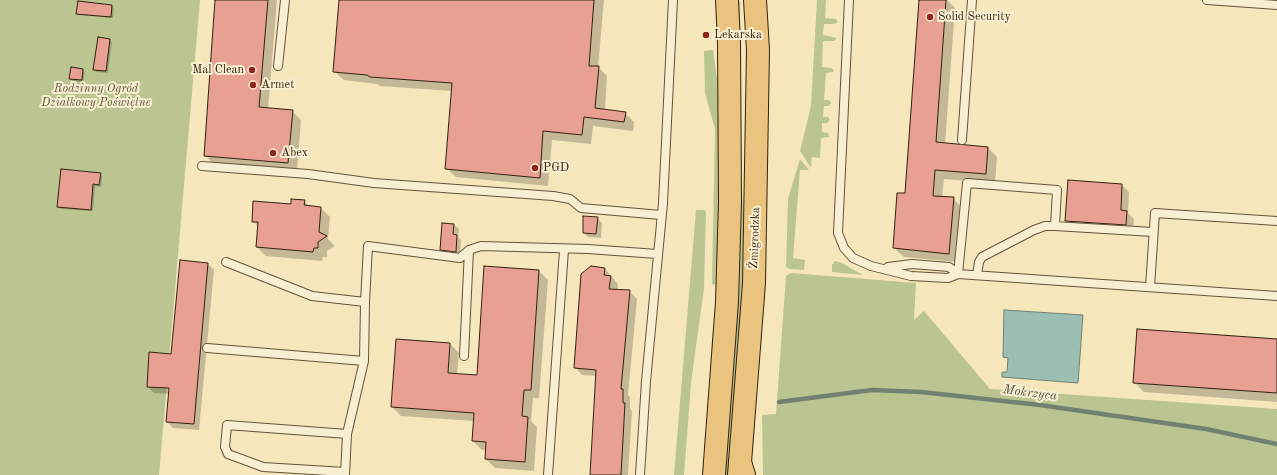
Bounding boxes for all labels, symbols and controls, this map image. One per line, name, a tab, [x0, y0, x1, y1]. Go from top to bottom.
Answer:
place label: Solid Security	[938, 10, 1011, 24]
marker: Solid Security	[925, 12, 935, 22]
place label: Lekarska	[714, 28, 762, 42]
marker: Lekarska	[701, 30, 711, 40]
place label: Mal Clean	[192, 63, 244, 77]
marker: Mal Clean	[247, 65, 257, 75]
place label: Armet	[261, 78, 294, 92]
marker: Armet	[248, 80, 258, 90]
park label: Rodzinny Ogród Działkowy Poświętne	[41, 82, 151, 110]
place label: Abex	[281, 146, 308, 160]
marker: Abex	[268, 148, 278, 158]
place label: PGD	[543, 161, 569, 175]
marker: PGD	[530, 163, 540, 173]
street label: Żmigrodzka	[747, 207, 763, 269]
water label: Mokrzyca	[1002, 382, 1058, 404]

